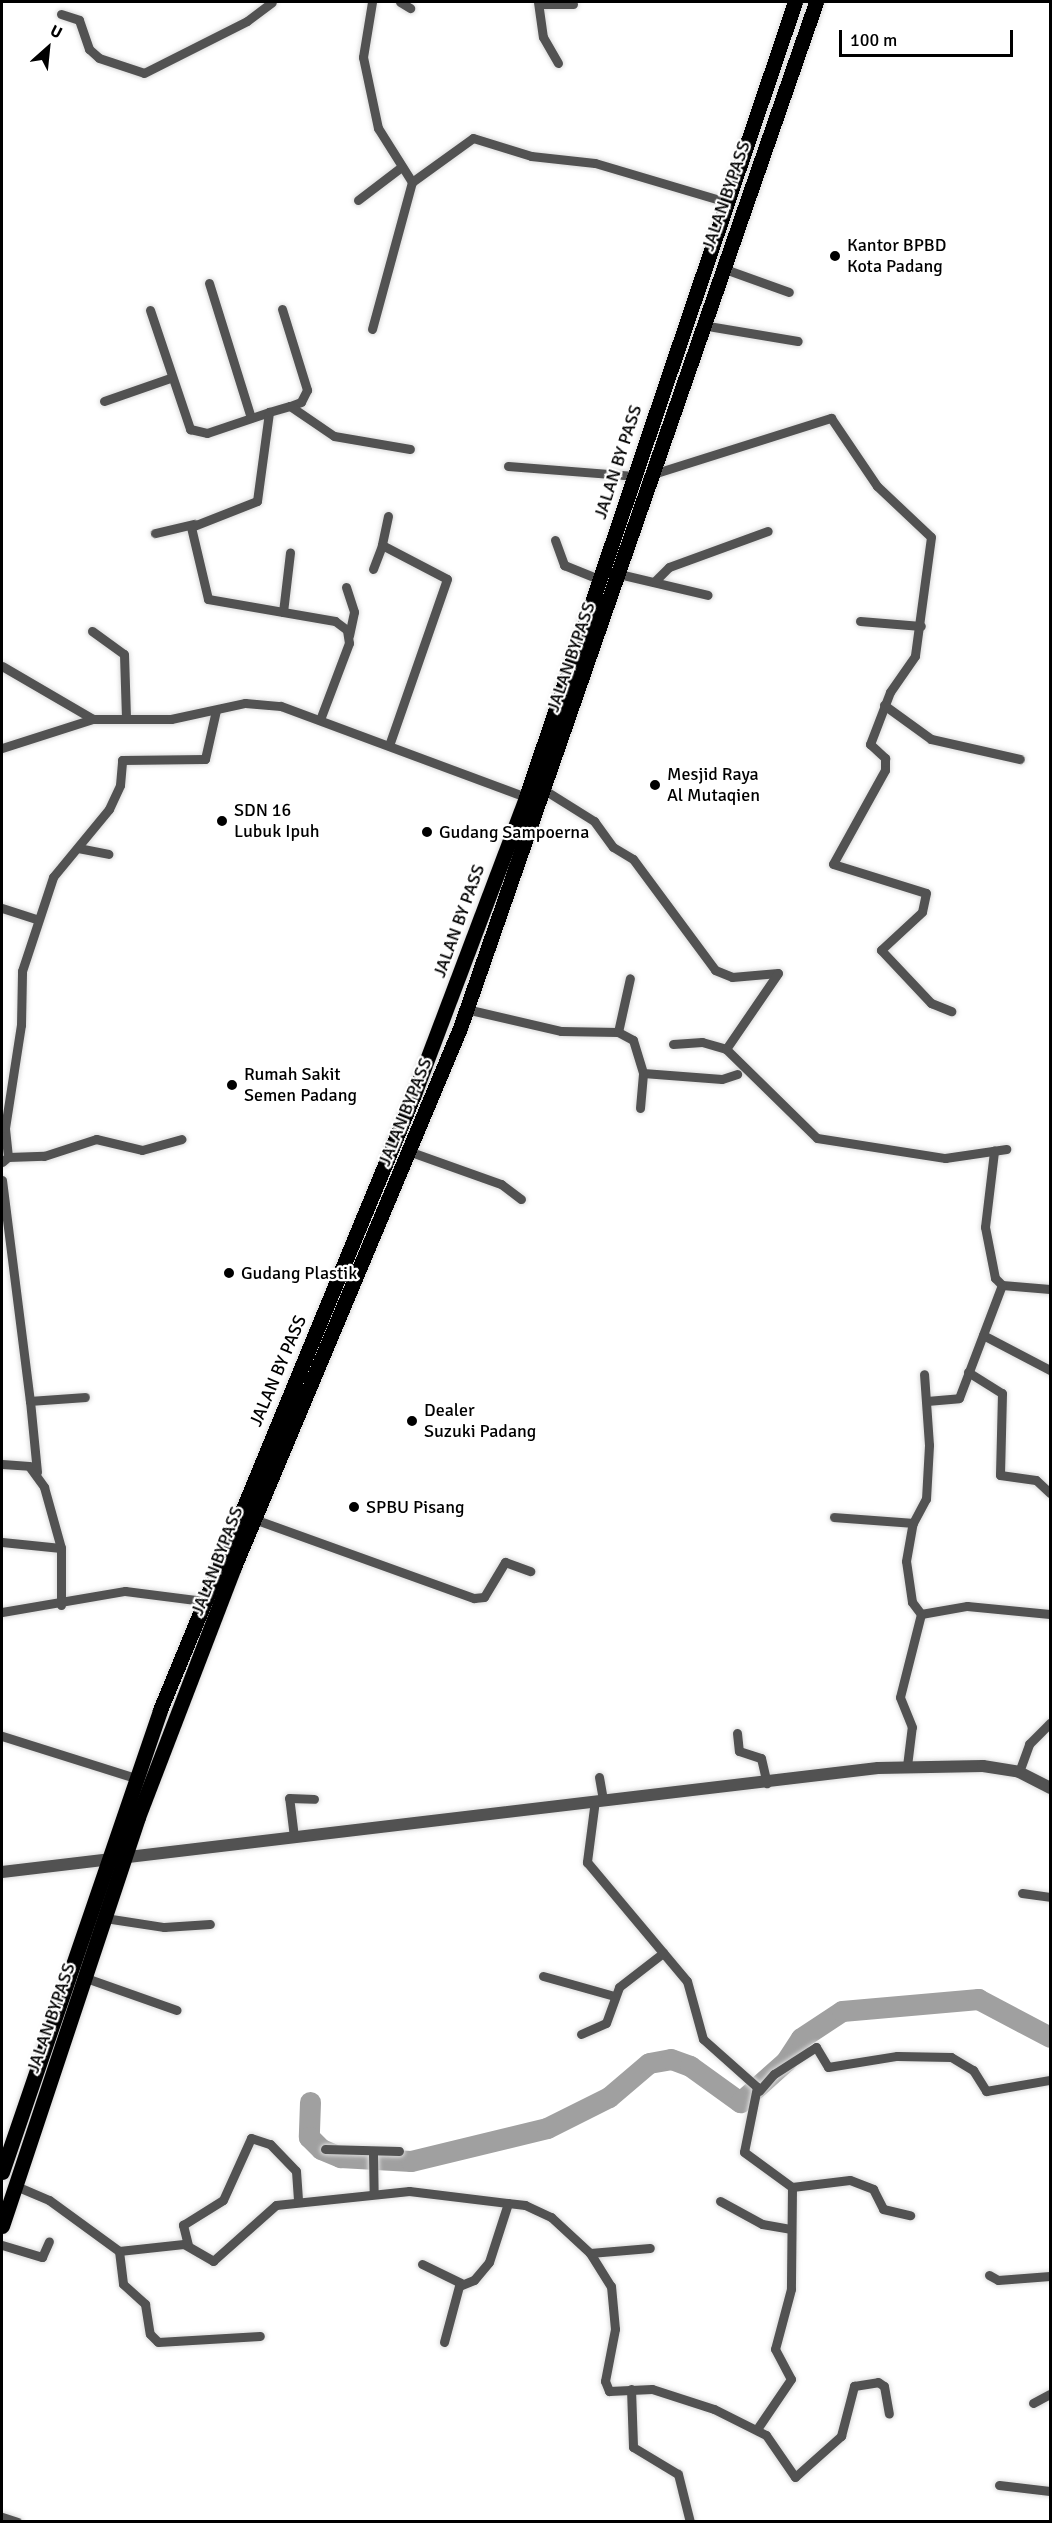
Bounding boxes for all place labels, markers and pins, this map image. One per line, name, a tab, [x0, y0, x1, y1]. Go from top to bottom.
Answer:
place label: Kantor BPBD Kota Padang	[847, 235, 946, 278]
marker: Kantor BPBD Kota Padang	[828, 249, 842, 263]
place label: Mesjid Raya Al Mutaqien	[667, 764, 760, 806]
marker: Mesjid Raya Al Mutaqien	[648, 778, 662, 792]
place label: SDN 16 Lubuk Ipuh	[234, 800, 320, 842]
marker: SDN 16 Lubuk Ipuh	[215, 814, 229, 828]
place label: Gudang Sampoerna	[439, 821, 589, 843]
marker: Gudang Sampoerna	[420, 825, 434, 839]
place label: Rumah Sakit Semen Padang	[244, 1064, 357, 1106]
marker: Rumah Sakit Semen Padang	[225, 1078, 239, 1092]
place label: Gudang Plastik	[241, 1262, 357, 1284]
marker: Gudang Plastik	[222, 1266, 236, 1280]
place label: Dealer Suzuki Padang	[424, 1400, 536, 1442]
marker: Dealer Suzuki Padang	[405, 1414, 419, 1428]
place label: SPBU Pisang	[366, 1496, 465, 1518]
marker: SPBU Pisang	[347, 1500, 361, 1514]

